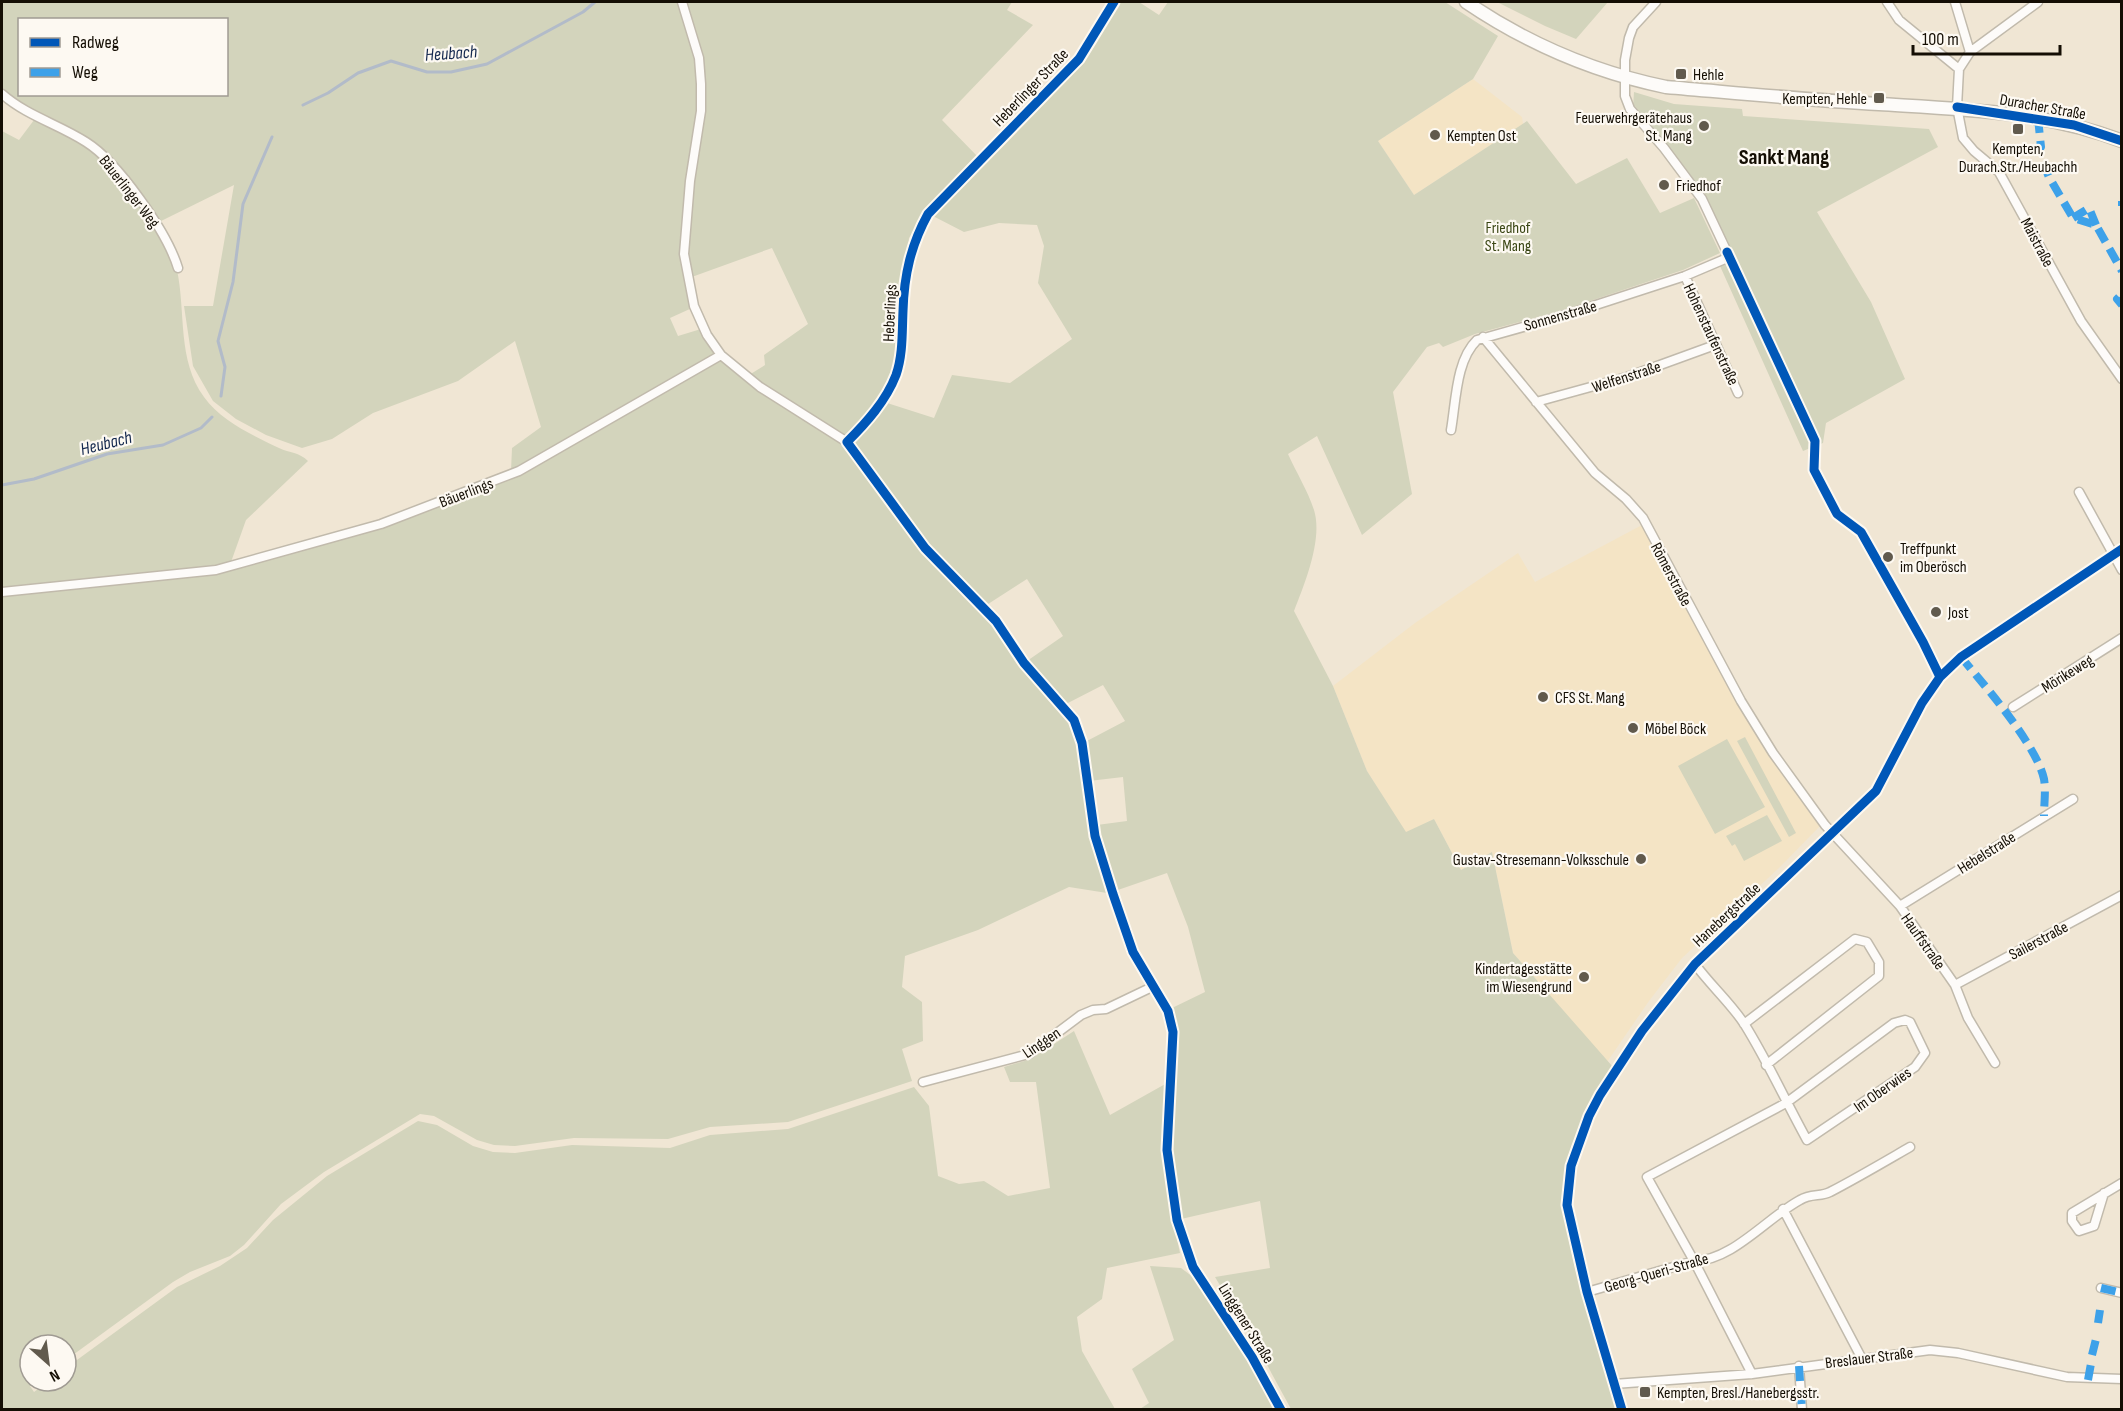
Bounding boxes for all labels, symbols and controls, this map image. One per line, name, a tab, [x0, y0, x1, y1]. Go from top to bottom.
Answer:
legend	[18, 18, 228, 96]
scale bar	[1913, 18, 2060, 56]
text: 100 m	[1922, 29, 1959, 50]
text: Radweg	[72, 32, 119, 53]
water label: Heubach	[424, 41, 478, 66]
street label: Heberlinger Straße	[989, 45, 1073, 131]
text: Weg	[72, 62, 98, 83]
place label: Hehle	[1693, 66, 1724, 85]
marker: Hehle	[1674, 67, 1688, 81]
place label: Kempten, Hehle	[1782, 90, 1867, 109]
marker: Kempten, Hehle	[1872, 91, 1886, 105]
street label: Duracher Straße	[1998, 91, 2087, 124]
place label: Feuerwehrgerätehaus St. Mang	[1576, 109, 1692, 146]
marker: Feuerwehrgerätehaus St. Mang	[1697, 119, 1711, 133]
marker: Kempten, Durach.Str./Heubachh	[2011, 122, 2025, 136]
place label: Kempten Ost	[1447, 127, 1516, 146]
marker: Kempten Ost	[1428, 128, 1442, 142]
place label: Kempten, Durach.Str./Heubachh	[1959, 140, 2077, 177]
district label: Sankt Mang	[1739, 144, 1829, 171]
street label: Bäuerlinger Weg	[95, 152, 163, 232]
place label: Friedhof	[1676, 177, 1721, 196]
marker: Friedhof	[1657, 178, 1671, 192]
street label: Maistraße	[2016, 215, 2057, 271]
park label: Friedhof St. Mang	[1485, 219, 1531, 256]
street label: Hohenstaufenstraße	[1679, 281, 1743, 389]
street label: Heberlings	[880, 284, 902, 342]
street label: Sonnenstraße	[1522, 297, 1599, 336]
street label: Welfenstraße	[1590, 357, 1663, 397]
water label: Heubach	[78, 427, 135, 460]
street label: Bäuerlings	[437, 474, 496, 512]
street label: Römerstraße	[1646, 540, 1695, 610]
place label: Treffpunkt im Oberösch	[1900, 540, 1967, 577]
marker: Treffpunkt im Oberösch	[1881, 550, 1895, 564]
place label: Jost	[1947, 604, 1969, 623]
marker: Jost	[1929, 605, 1943, 619]
street label: Mörikeweg	[2038, 651, 2097, 698]
place label: CFS St. Mang	[1555, 689, 1625, 708]
marker: CFS St. Mang	[1536, 690, 1550, 704]
place label: Möbel Böck	[1645, 720, 1706, 739]
marker: Möbel Böck	[1626, 721, 1640, 735]
street label: Hebelstraße	[1954, 828, 2019, 879]
place label: Gustav-Stresemann-Volksschule	[1453, 851, 1629, 870]
marker: Gustav-Stresemann-Volksschule	[1634, 852, 1648, 866]
street label: Hanebergstraße	[1689, 879, 1765, 951]
street label: Hauffstraße	[1897, 910, 1949, 974]
street label: Sailerstraße	[2006, 918, 2071, 965]
place label: Kindertagesstätte im Wiesengrund	[1475, 960, 1572, 997]
marker: Kindertagesstätte im Wiesengrund	[1577, 970, 1591, 984]
street label: Linggen	[1019, 1024, 1064, 1063]
street label: Im Oberwies	[1850, 1063, 1916, 1117]
street label: Georg-Queri-Straße	[1602, 1249, 1711, 1297]
street label: Linggener Straße	[1214, 1280, 1278, 1367]
north arrow	[18, 1333, 78, 1393]
street label: Breslauer Straße	[1824, 1344, 1914, 1373]
text: N	[46, 1365, 63, 1385]
place label: Kempten, Bresl./Hanebergsstr.	[1657, 1384, 1819, 1403]
marker: Kempten, Bresl./Hanebergsstr.	[1638, 1385, 1652, 1399]

